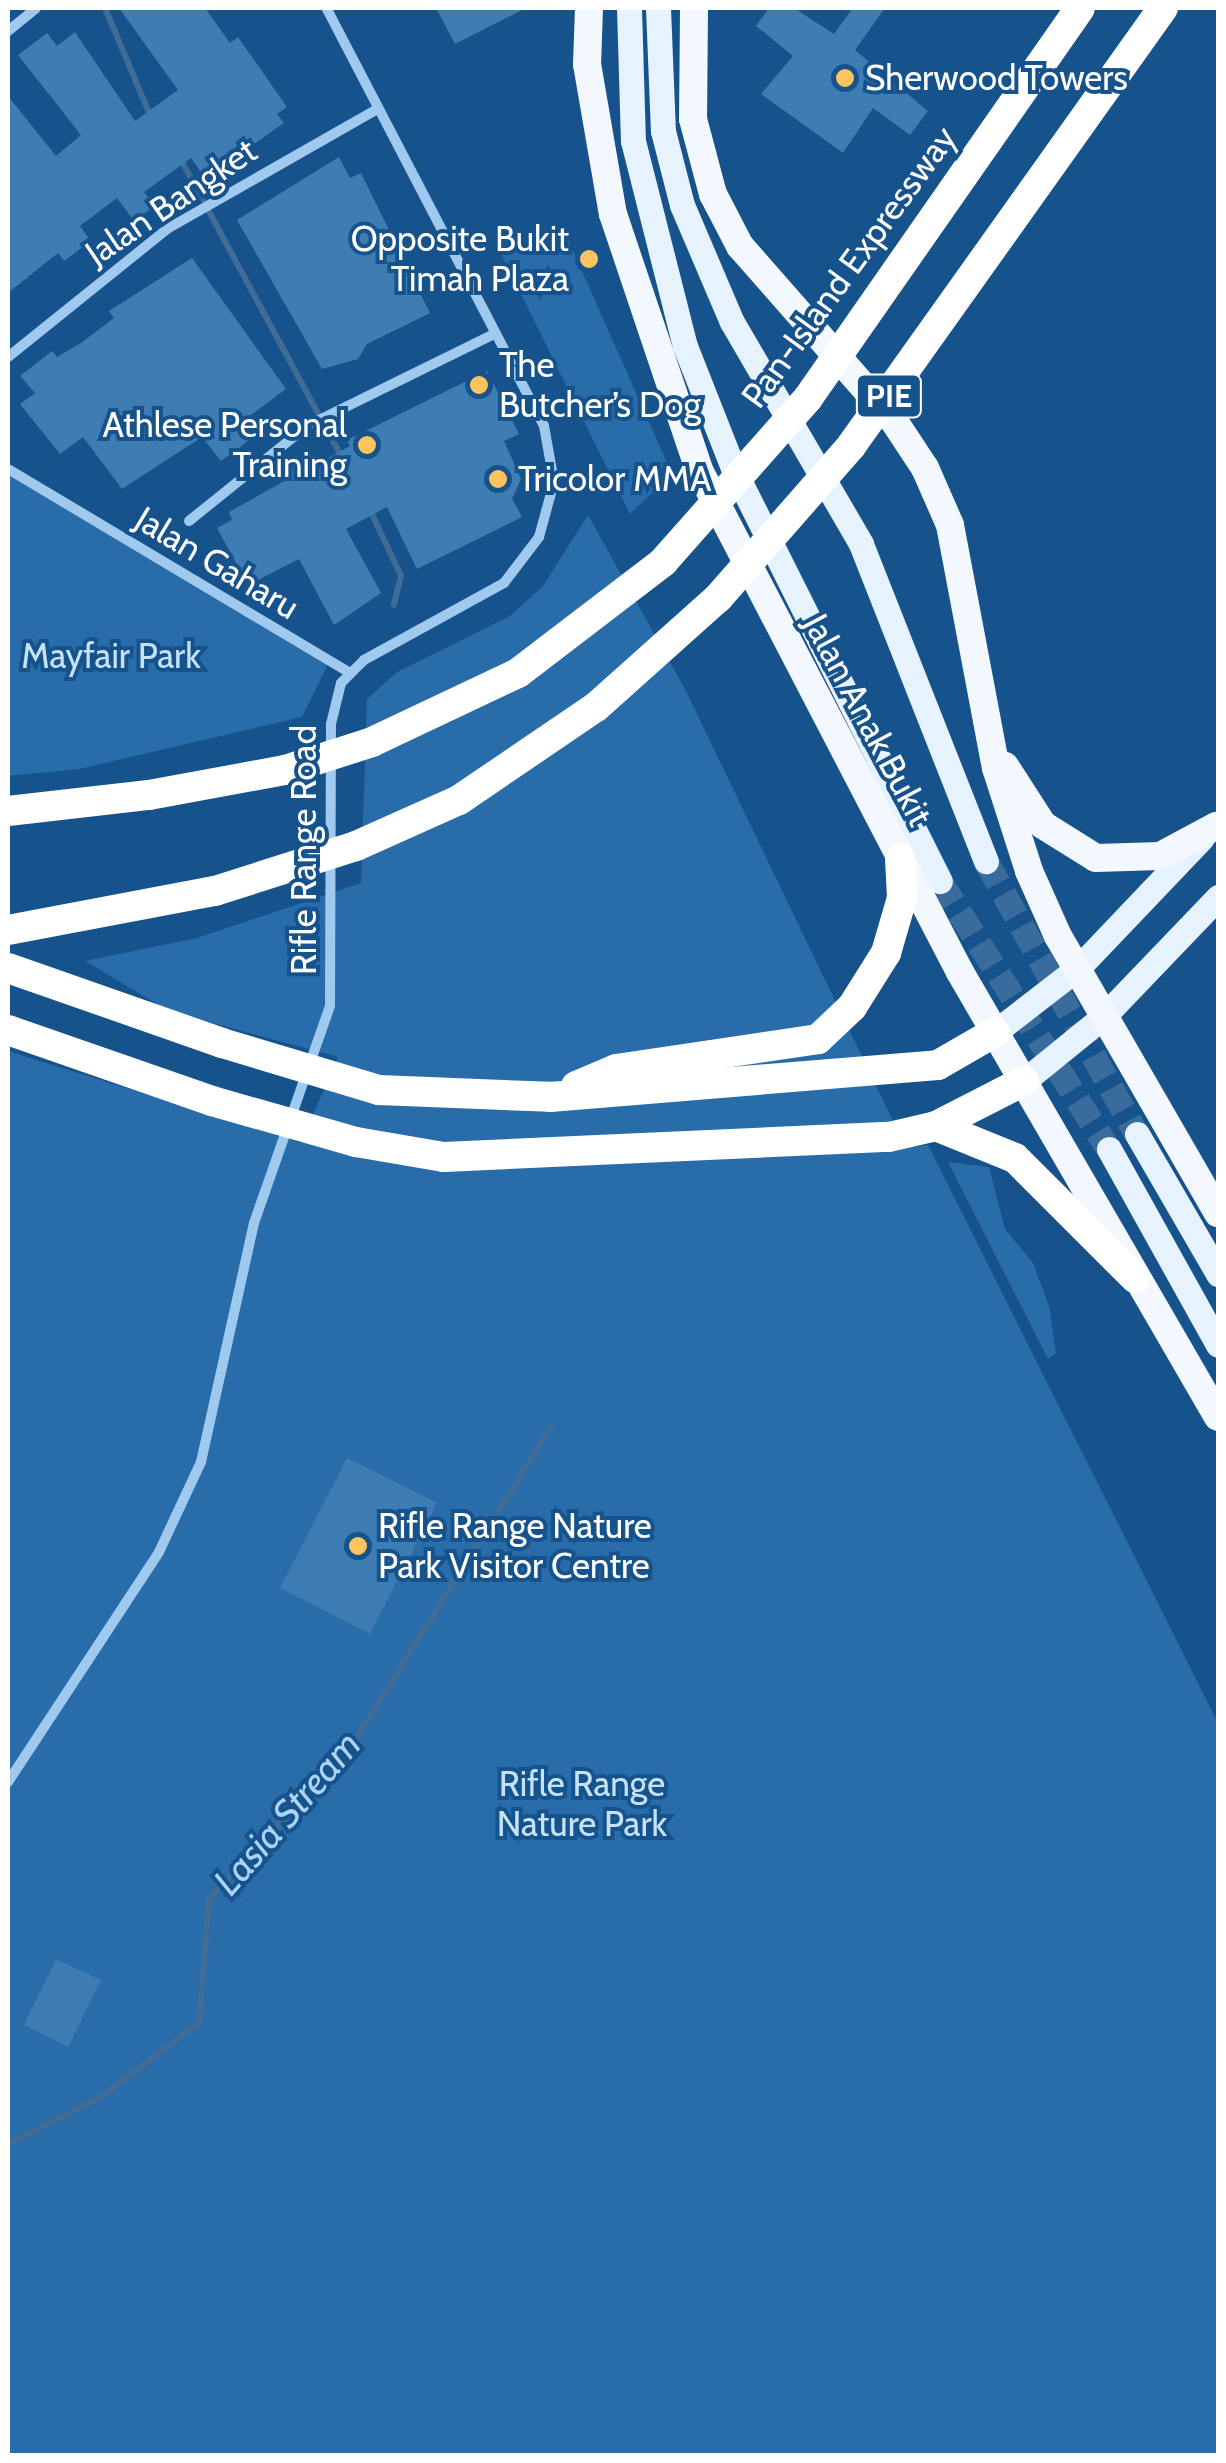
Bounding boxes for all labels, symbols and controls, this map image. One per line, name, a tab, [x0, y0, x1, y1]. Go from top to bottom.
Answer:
place label: Sherwood Towers	[865, 57, 1128, 99]
marker: Sherwood Towers	[834, 67, 856, 89]
street label: Pan-Island Expressway	[733, 118, 965, 416]
street label: Jalan Bangket	[78, 129, 264, 275]
place label: Opposite Bukit Timah Plaza	[351, 218, 569, 300]
marker: Opposite Bukit Timah Plaza	[578, 248, 600, 270]
place label: The Butcher’s Dog	[499, 344, 701, 426]
road number: PIE	[854, 369, 924, 423]
marker: The Butcher’s Dog	[468, 374, 490, 396]
place label: Athlese Personal Training	[102, 404, 347, 486]
marker: Athlese Personal Training	[356, 434, 378, 456]
place label: Tricolor MMA	[518, 458, 712, 500]
marker: Tricolor MMA	[487, 468, 509, 490]
street label: Jalan Gaharu	[128, 498, 306, 628]
street label: Jalan Anak Bukit	[795, 607, 941, 833]
park label: Mayfair Park	[21, 635, 201, 677]
street label: Rifle Range Road	[283, 725, 325, 975]
place label: Rifle Range Nature Park Visitor Centre	[378, 1505, 652, 1587]
marker: Rifle Range Nature Park Visitor Centre	[347, 1535, 369, 1557]
water label: Lasia Stream	[204, 1722, 370, 1904]
park label: Rifle Range Nature Park	[497, 1763, 667, 1845]

